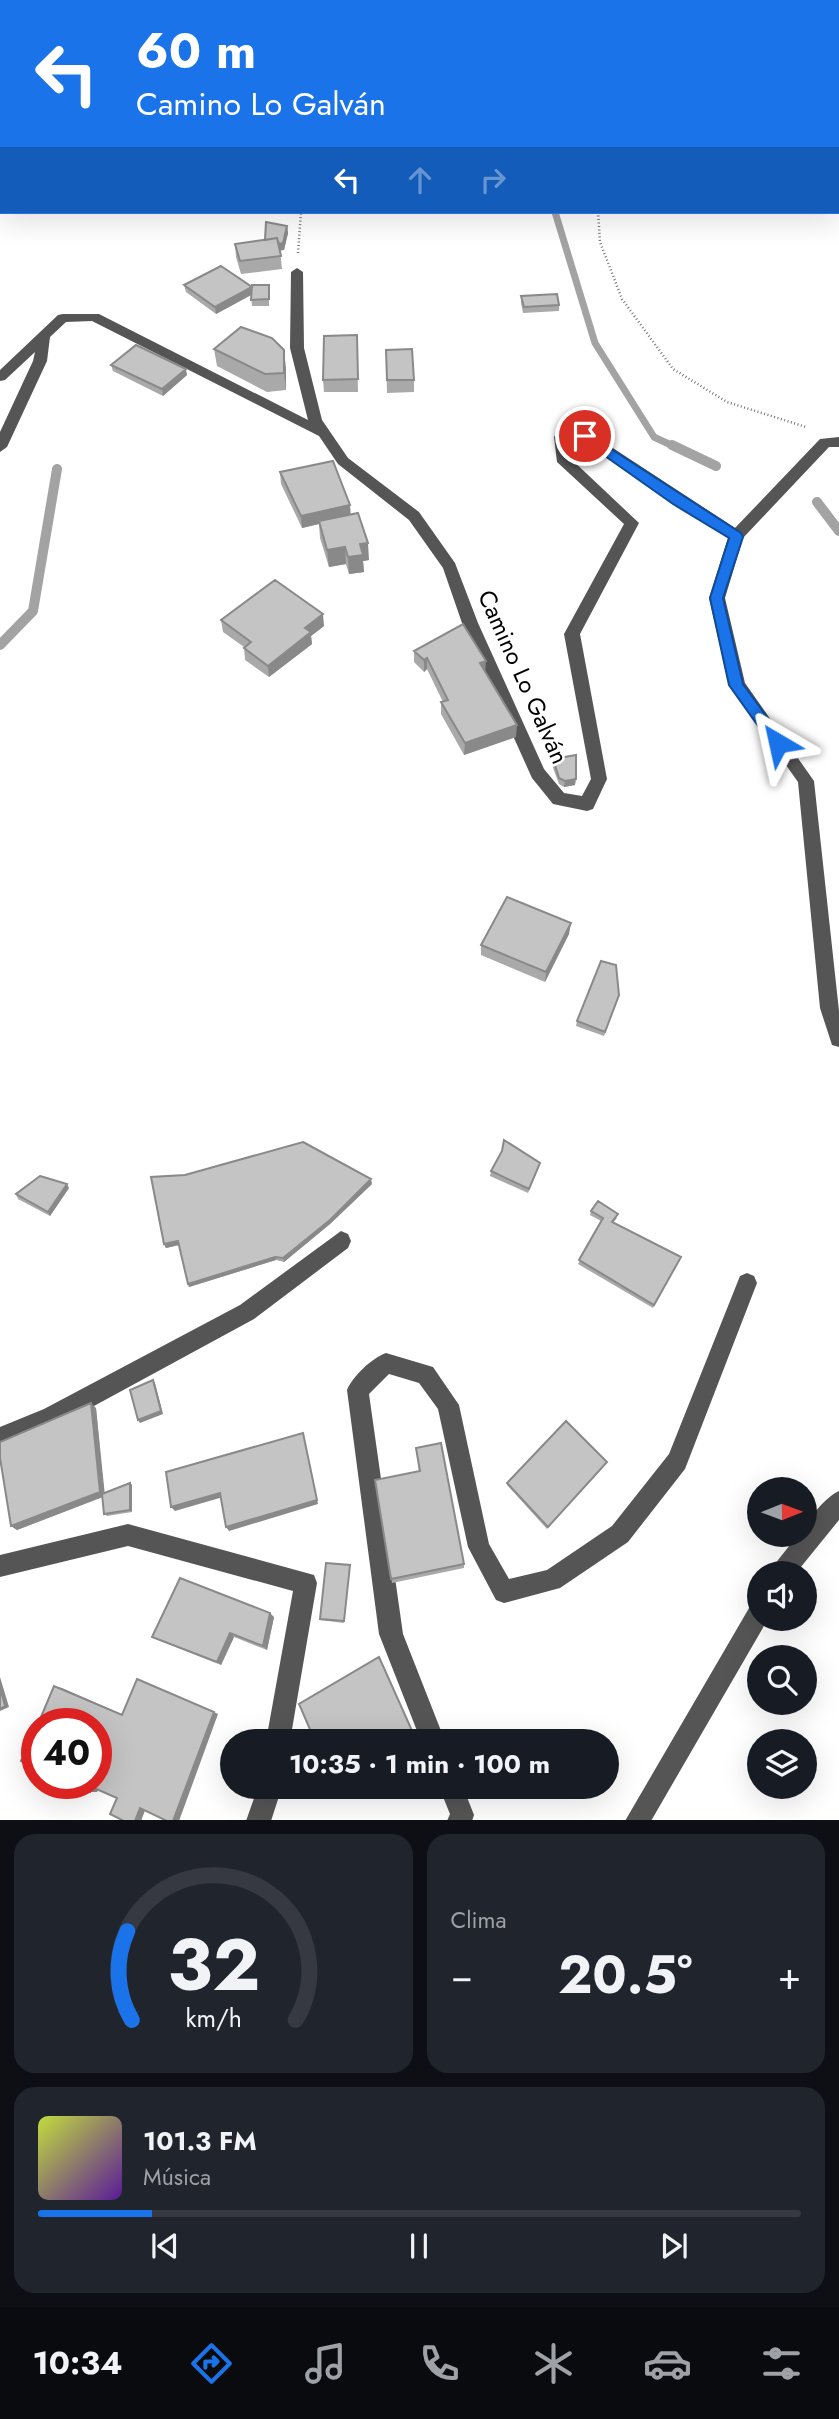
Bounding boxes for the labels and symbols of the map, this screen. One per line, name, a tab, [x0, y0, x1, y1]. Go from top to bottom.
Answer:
pin	[555, 406, 615, 466]
street label: Camino Lo Galván	[469, 584, 578, 770]
position arrow	[741, 706, 815, 780]
north arrow	[747, 1477, 817, 1547]
speed limit sign: 40	[21, 1708, 112, 1799]

